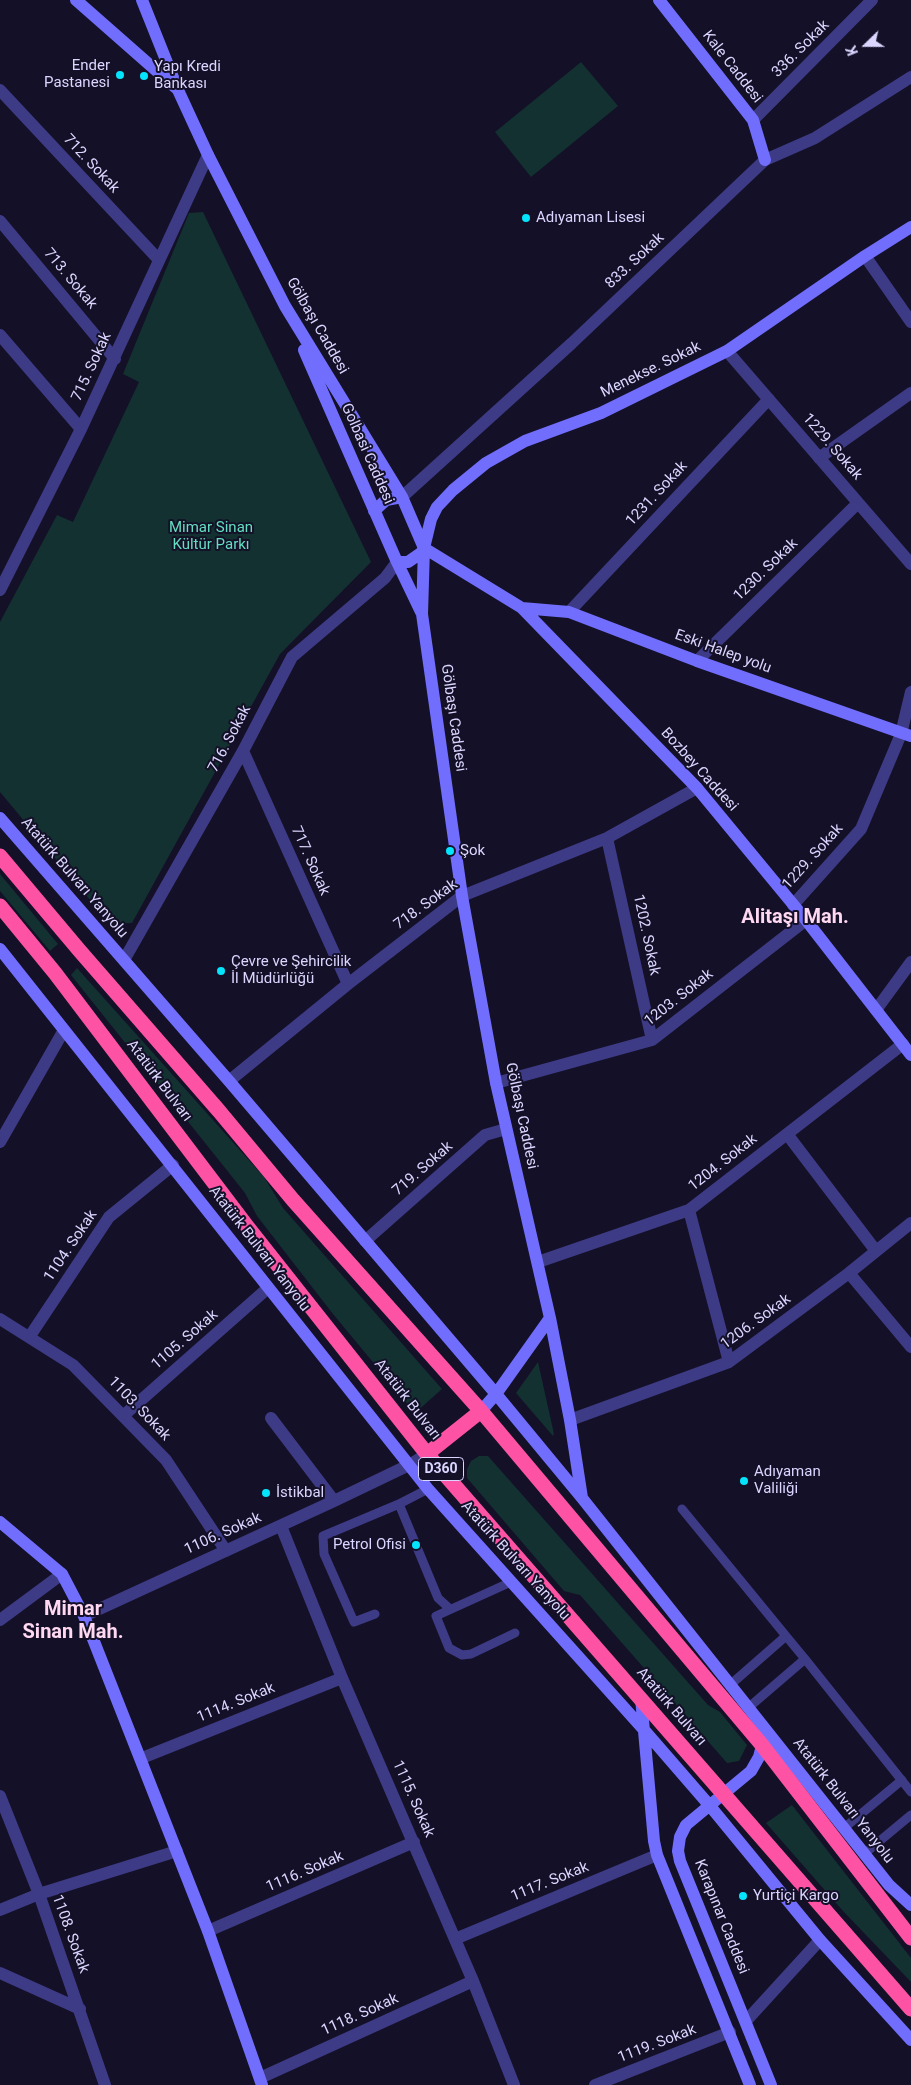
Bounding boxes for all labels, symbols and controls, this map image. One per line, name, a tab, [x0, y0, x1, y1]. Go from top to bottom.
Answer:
street label: 336. Sokak	[769, 17, 833, 81]
north arrow	[841, 20, 891, 70]
street label: Kale Caddesi	[698, 27, 766, 107]
text: K	[843, 43, 861, 58]
place label: Ender Pastanesi	[44, 57, 110, 92]
place label: Yapı Kredi Bankası	[154, 58, 221, 93]
marker: Ender Pastanesi	[114, 69, 126, 81]
marker: Yapı Kredi Bankası	[138, 70, 150, 82]
street label: 712. Sokak	[59, 131, 123, 197]
place label: Adıyaman Lisesi	[536, 209, 645, 227]
marker: Adıyaman Lisesi	[520, 212, 532, 224]
street label: 833. Sokak	[602, 229, 668, 293]
street label: 713. Sokak	[39, 245, 101, 313]
street label: Gölbaşı Caddesi	[282, 275, 352, 377]
street label: 715. Sokak	[68, 330, 116, 404]
street label: Menekse. Sokak	[598, 338, 704, 402]
street label: Golbasi Caddesi	[337, 401, 397, 507]
street label: 1229. Sokak	[798, 410, 866, 484]
street label: 1231. Sokak	[622, 458, 692, 530]
park label: Mimar Sinan Kültür Parkı	[169, 519, 253, 554]
street label: 1230. Sokak	[730, 535, 802, 605]
street label: Eski Halep yolu	[672, 626, 774, 678]
street label: Gölbaşı Caddesi	[437, 663, 469, 773]
street label: 716. Sokak	[205, 702, 255, 776]
street label: Bozbey Caddesi	[657, 724, 741, 816]
street label: Atatürk Bulvarı Yanyolu	[17, 814, 131, 942]
street label: 1229. Sokak	[779, 820, 847, 894]
street label: 717. Sokak	[287, 824, 333, 898]
place label: Şok	[460, 842, 485, 860]
marker: Şok	[444, 845, 456, 857]
street label: 718. Sokak	[391, 876, 461, 934]
street label: 1202. Sokak	[629, 893, 663, 977]
district label: Alitaşı Mah.	[741, 906, 849, 930]
place label: Çevre ve Şehircilik İl Müdürlüğü	[231, 953, 351, 988]
marker: Çevre ve Şehircilik İl Müdürlüğü	[215, 965, 227, 977]
street label: 1203. Sokak	[641, 966, 717, 1030]
street label: Atatürk Bulvarı	[122, 1037, 196, 1125]
street label: Gölbaşı Caddesi	[501, 1061, 541, 1171]
street label: 1204. Sokak	[685, 1131, 761, 1195]
street label: 719. Sokak	[389, 1138, 457, 1200]
street label: Atatürk Bulvarı Yanyolu	[205, 1183, 313, 1315]
street label: 1104. Sokak	[41, 1207, 101, 1285]
street label: 1206. Sokak	[717, 1291, 795, 1353]
street label: 1105. Sokak	[148, 1306, 222, 1374]
street label: Atatürk Bulvarı	[370, 1356, 444, 1444]
street label: 1103. Sokak	[104, 1373, 174, 1445]
road number: D360	[418, 1458, 464, 1480]
place label: Adıyaman Valiliği	[754, 1463, 821, 1498]
marker: Adıyaman Valiliği	[738, 1475, 750, 1487]
place label: İstikbal	[276, 1484, 324, 1502]
marker: İstikbal	[260, 1487, 272, 1499]
street label: Atatürk Bulvarı Yanyolu	[457, 1498, 573, 1624]
street label: 1106. Sokak	[182, 1509, 264, 1559]
place label: Petrol Ofisi	[333, 1536, 406, 1554]
marker: Petrol Ofisi	[410, 1539, 422, 1551]
district label: Mimar Sinan Mah.	[23, 1598, 123, 1645]
street label: Atatürk Bulvarı	[632, 1664, 710, 1750]
street label: 1114. Sokak	[195, 1679, 277, 1727]
street label: Atatürk Bulvarı Yanyolu	[789, 1735, 897, 1867]
street label: 1115. Sokak	[388, 1758, 438, 1840]
street label: 1116. Sokak	[264, 1848, 346, 1896]
street label: Karapınar Caddesi	[690, 1857, 752, 1977]
street label: 1117. Sokak	[509, 1858, 591, 1906]
place label: Yurtiçi Kargo	[753, 1887, 839, 1905]
marker: Yurtiçi Kargo	[737, 1890, 749, 1902]
street label: 1108. Sokak	[47, 1892, 93, 1976]
street label: 1118. Sokak	[319, 1990, 401, 2040]
street label: 1119. Sokak	[615, 2021, 699, 2067]

